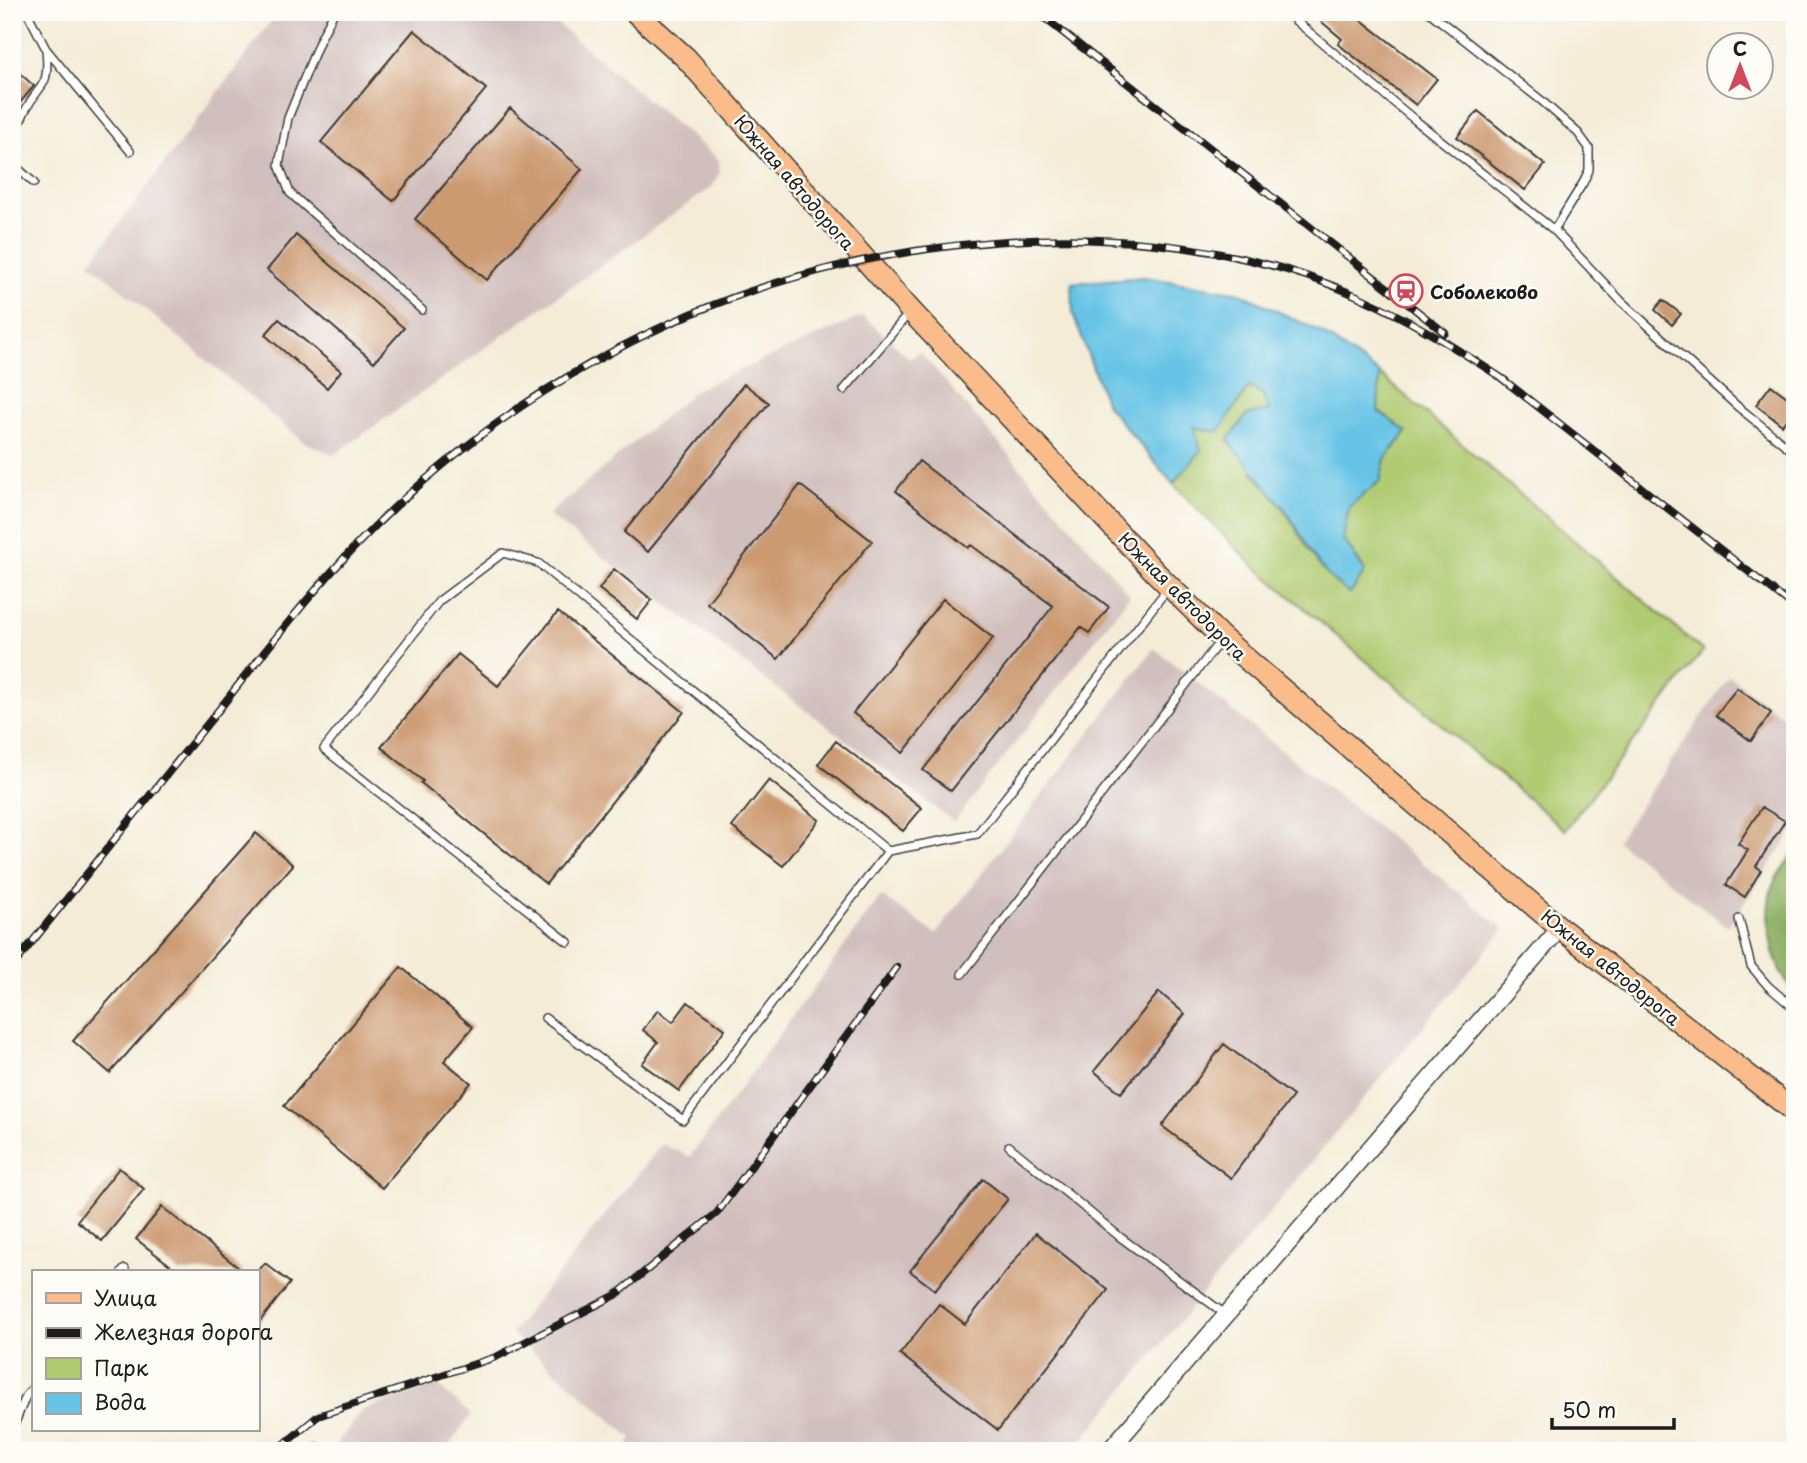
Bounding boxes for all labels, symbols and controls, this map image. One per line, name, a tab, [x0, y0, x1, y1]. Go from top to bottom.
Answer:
north arrow	[1706, 32, 1776, 102]
text: С	[1733, 34, 1747, 62]
street label: Южная автодорога	[729, 108, 862, 256]
station icon: Соболеково	[1387, 272, 1425, 310]
place label: Соболеково	[1430, 278, 1538, 305]
street label: Южная автодорога	[1113, 526, 1254, 667]
street label: Южная автодорога	[1536, 902, 1687, 1032]
legend	[32, 1270, 259, 1432]
text: Улица	[94, 1281, 157, 1313]
text: Железная дорога	[94, 1315, 272, 1347]
text: Парк	[94, 1351, 149, 1383]
text: Вода	[94, 1385, 146, 1417]
scale bar	[1552, 1386, 1674, 1430]
text: 50 m	[1562, 1393, 1616, 1425]

